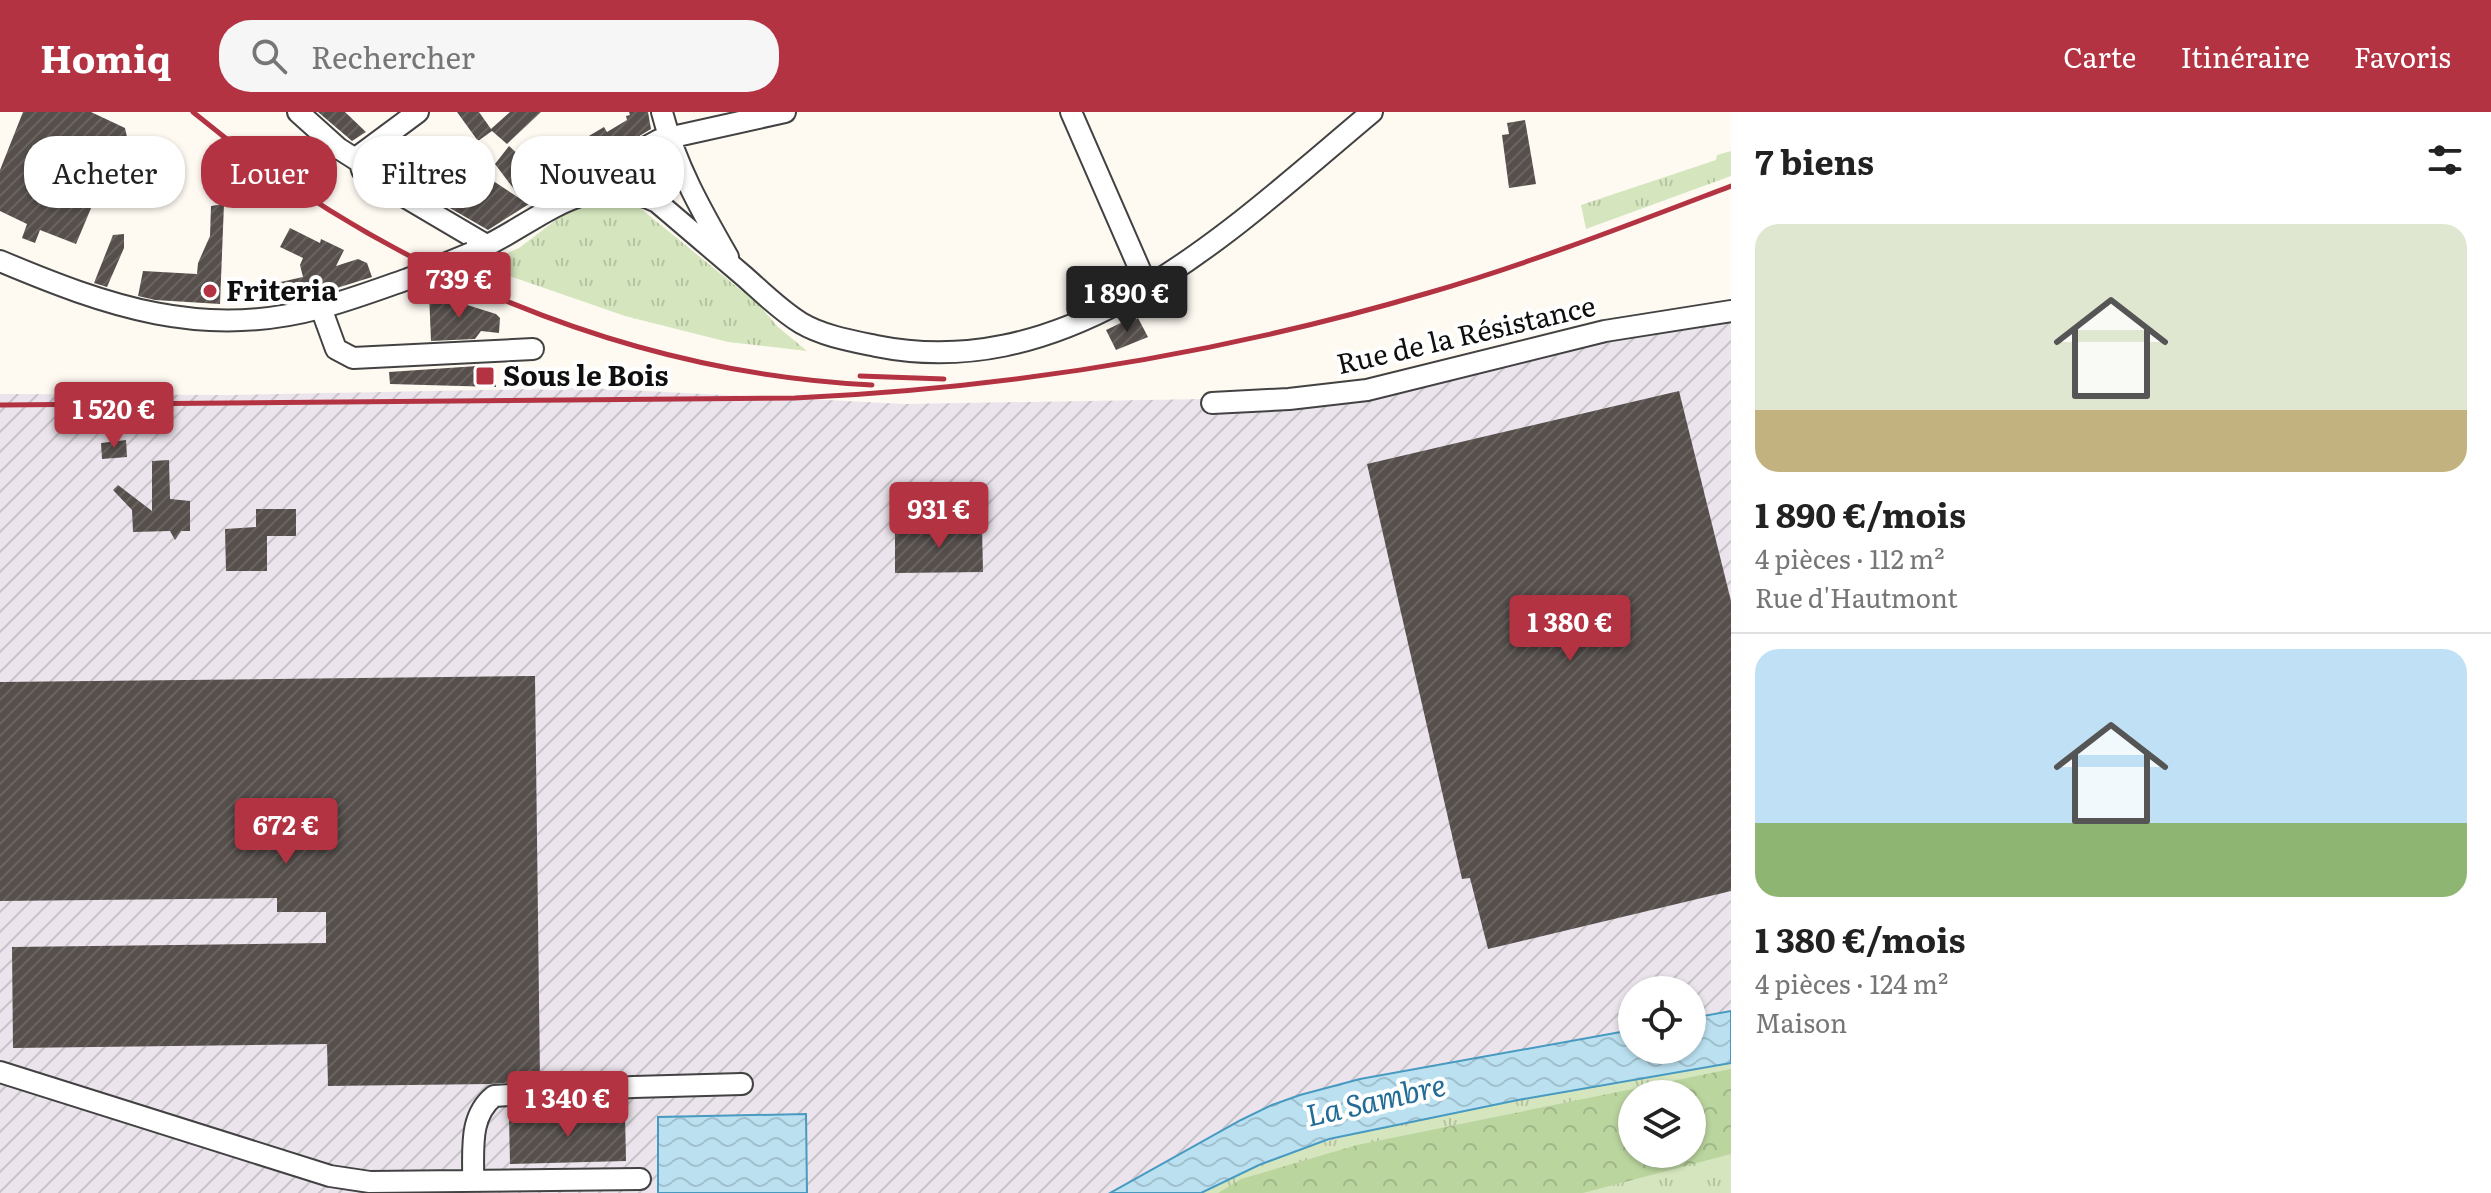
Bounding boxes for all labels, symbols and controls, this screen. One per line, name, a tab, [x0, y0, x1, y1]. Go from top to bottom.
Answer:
search box	[219, 20, 779, 92]
text: Homiq	[40, 28, 171, 85]
icon: search	[247, 34, 291, 78]
text: Rechercher	[311, 34, 475, 78]
text: Carte	[2063, 35, 2136, 77]
text: Itinéraire	[2180, 35, 2310, 77]
text: Favoris	[2354, 35, 2451, 77]
text: 7 biens	[1755, 135, 1874, 185]
chip: Acheter	[24, 136, 185, 208]
chip: Louer	[201, 136, 337, 208]
chip: Filtres	[353, 136, 495, 208]
chip: Nouveau	[511, 136, 684, 208]
icon: filters	[2423, 138, 2467, 182]
pin: 739 €	[403, 252, 515, 320]
text: 739 €	[426, 258, 492, 297]
pin: 1 890 €	[1053, 266, 1201, 334]
place label: Friteria	[226, 268, 338, 310]
text: 1 890 €	[1084, 272, 1170, 311]
icon: home	[2039, 276, 2183, 420]
marker: Friteria	[201, 282, 219, 300]
street label: Rue de la Résistance	[1332, 283, 1599, 383]
place label: Sous le Bois	[503, 353, 668, 395]
marker: Sous le Bois	[474, 365, 496, 387]
pin: 1 520 €	[40, 382, 188, 450]
text: 1 520 €	[72, 388, 156, 427]
pin: 931 €	[883, 482, 995, 550]
text: 931 €	[907, 488, 971, 527]
text: 1 890 €/mois	[1755, 488, 1966, 538]
text: 4 pièces · 112 m²	[1755, 538, 1945, 577]
text: Rue d'Hautmont	[1755, 577, 1958, 616]
pin: 1 380 €	[1496, 595, 1644, 663]
text: 1 380 €	[1527, 601, 1613, 640]
icon: home	[2039, 701, 2183, 845]
pin: 672 €	[230, 798, 342, 866]
text: 672 €	[253, 804, 319, 843]
text: 1 380 €/mois	[1755, 913, 1966, 963]
text: 4 pièces · 124 m²	[1755, 963, 1948, 1002]
map controls	[1618, 976, 1706, 1168]
button: locate	[1618, 976, 1706, 1064]
text: Maison	[1755, 1002, 1847, 1041]
water label: La Sambre	[1301, 1061, 1449, 1135]
pin: 1 340 €	[494, 1071, 642, 1139]
text: 1 340 €	[525, 1077, 611, 1116]
button: layers	[1618, 1080, 1706, 1168]

